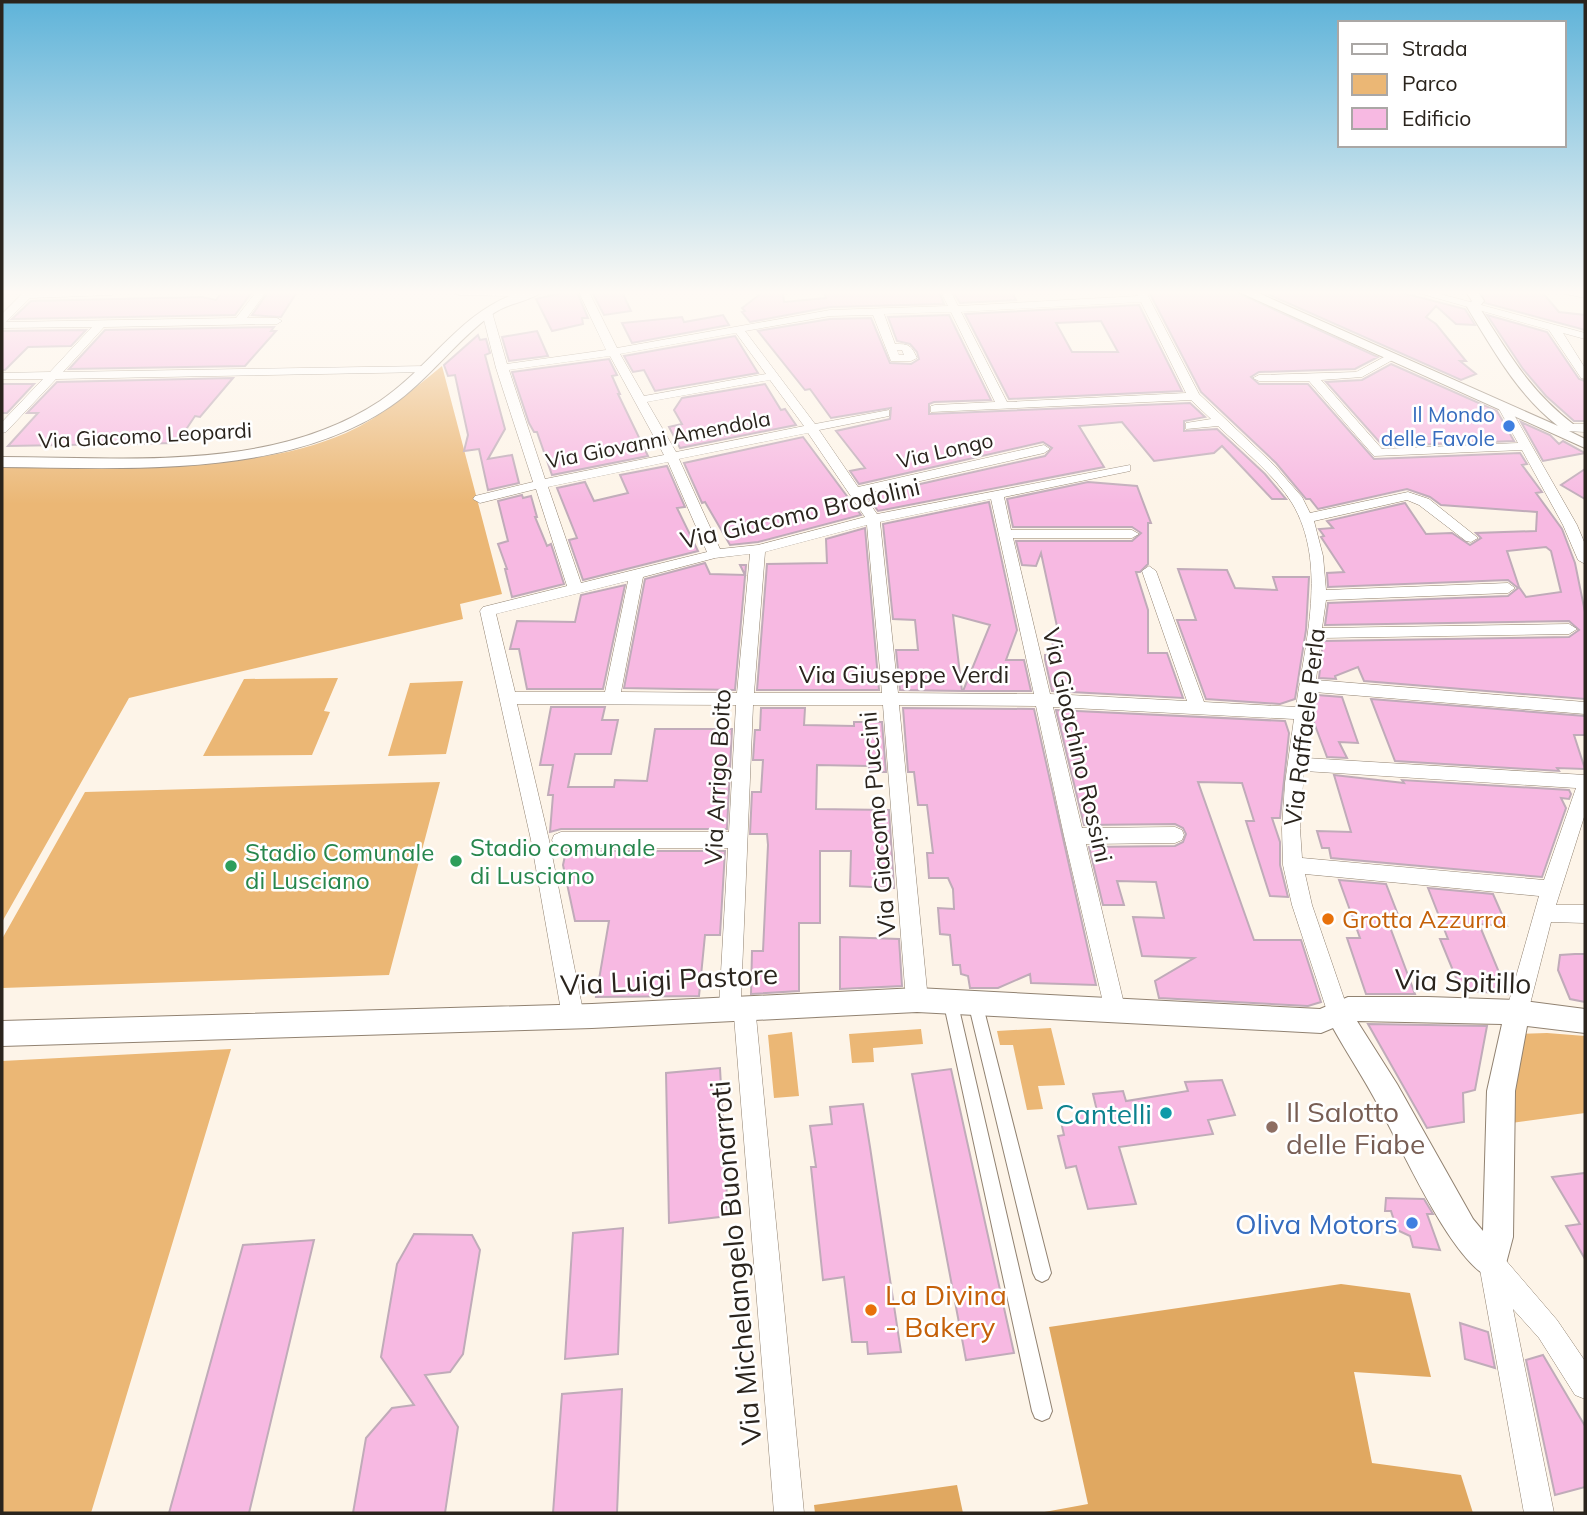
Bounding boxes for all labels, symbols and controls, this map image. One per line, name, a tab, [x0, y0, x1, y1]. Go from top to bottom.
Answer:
legend	[1338, 21, 1566, 147]
text: Strada	[1402, 35, 1468, 61]
text: Parco	[1402, 70, 1457, 96]
text: Edificio	[1402, 105, 1471, 131]
place label: Il Mondo delle Favole	[1381, 401, 1495, 451]
street label: Via Giovanni Amendola	[543, 404, 773, 474]
street label: Via Giacomo Leopardi	[38, 416, 252, 454]
marker: Il Mondo delle Favole	[1501, 418, 1517, 434]
street label: Via Longo	[894, 426, 996, 474]
street label: Via Giacomo Brodolini	[677, 471, 923, 555]
street label: Via Gioachino Rossini	[1036, 625, 1120, 865]
street label: Via Raffaele Perla	[1277, 626, 1331, 828]
street label: Via Giuseppe Verdi	[799, 659, 1009, 689]
street label: Via Arrigo Boito	[697, 688, 737, 866]
street label: Via Giacomo Puccini	[852, 710, 902, 938]
place label: Stadio comunale di Lusciano	[470, 832, 655, 890]
place label: Stadio Comunale di Lusciano	[245, 837, 434, 895]
marker: Stadio comunale di Lusciano	[448, 853, 464, 869]
marker: Stadio Comunale di Lusciano	[223, 858, 239, 874]
place label: Grotta Azzurra	[1342, 904, 1507, 934]
marker: Grotta Azzurra	[1320, 911, 1336, 927]
street label: Via Luigi Pastore	[559, 956, 779, 1002]
street label: Via Spitillo	[1394, 961, 1532, 1001]
street label: Via Michelangelo Buonarroti	[702, 1080, 768, 1446]
place label: Il Salotto delle Fiabe	[1286, 1094, 1425, 1161]
place label: Cantelli	[1055, 1096, 1152, 1131]
marker: Cantelli	[1158, 1105, 1174, 1121]
marker: Il Salotto delle Fiabe	[1264, 1119, 1280, 1135]
place label: Oliva Motors	[1235, 1206, 1398, 1241]
marker: Oliva Motors	[1404, 1215, 1420, 1231]
place label: La Divina - Bakery	[885, 1277, 1007, 1344]
marker: La Divina - Bakery	[863, 1302, 879, 1318]

